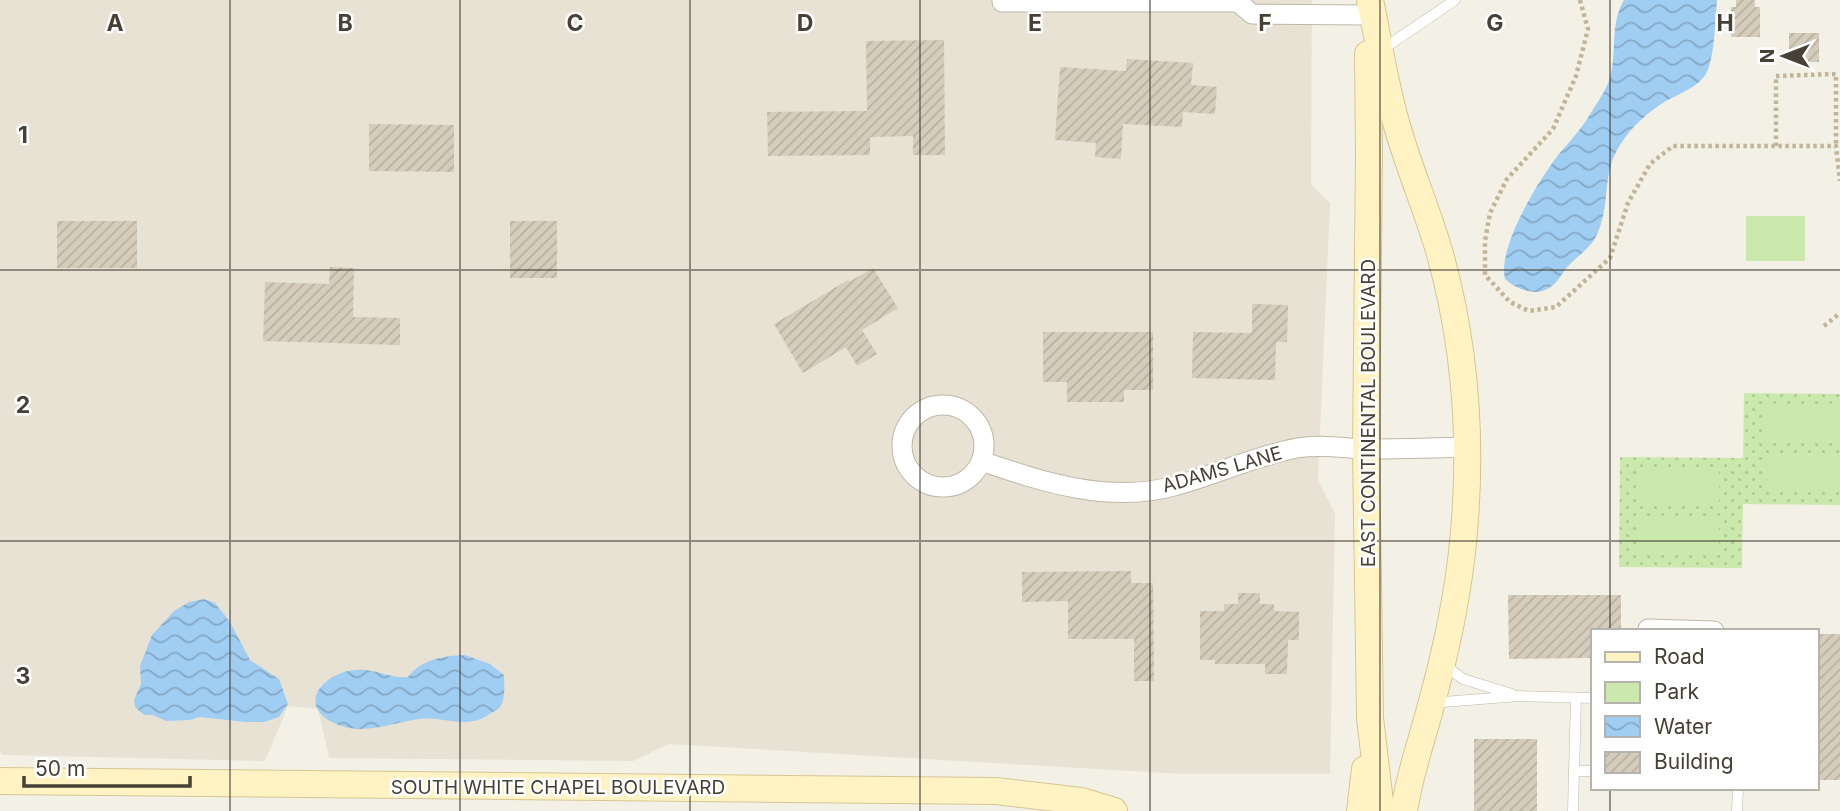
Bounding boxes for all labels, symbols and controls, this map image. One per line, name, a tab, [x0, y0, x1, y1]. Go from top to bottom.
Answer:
text: A	[106, 9, 124, 37]
text: B	[337, 9, 353, 37]
text: C	[566, 9, 584, 37]
text: D	[797, 9, 813, 37]
text: E	[1028, 9, 1042, 37]
text: F	[1258, 9, 1272, 37]
text: G	[1486, 9, 1504, 37]
text: H	[1716, 9, 1734, 37]
north arrow	[1749, 21, 1819, 91]
text: N	[1756, 49, 1779, 63]
text: 1	[18, 121, 28, 149]
street label: EAST CONTINENTAL BOULEVARD	[1357, 259, 1380, 567]
text: 2	[16, 391, 30, 419]
street label: ADAMS LANE	[1160, 441, 1285, 498]
legend	[1591, 629, 1819, 790]
text: Road	[1654, 644, 1705, 669]
text: 3	[16, 662, 30, 690]
text: Park	[1654, 679, 1699, 704]
text: Water	[1654, 714, 1712, 739]
scale bar	[24, 744, 191, 788]
text: Building	[1654, 749, 1734, 774]
text: 50 m	[35, 756, 85, 781]
street label: SOUTH WHITE CHAPEL BOULEVARD	[391, 776, 725, 799]

